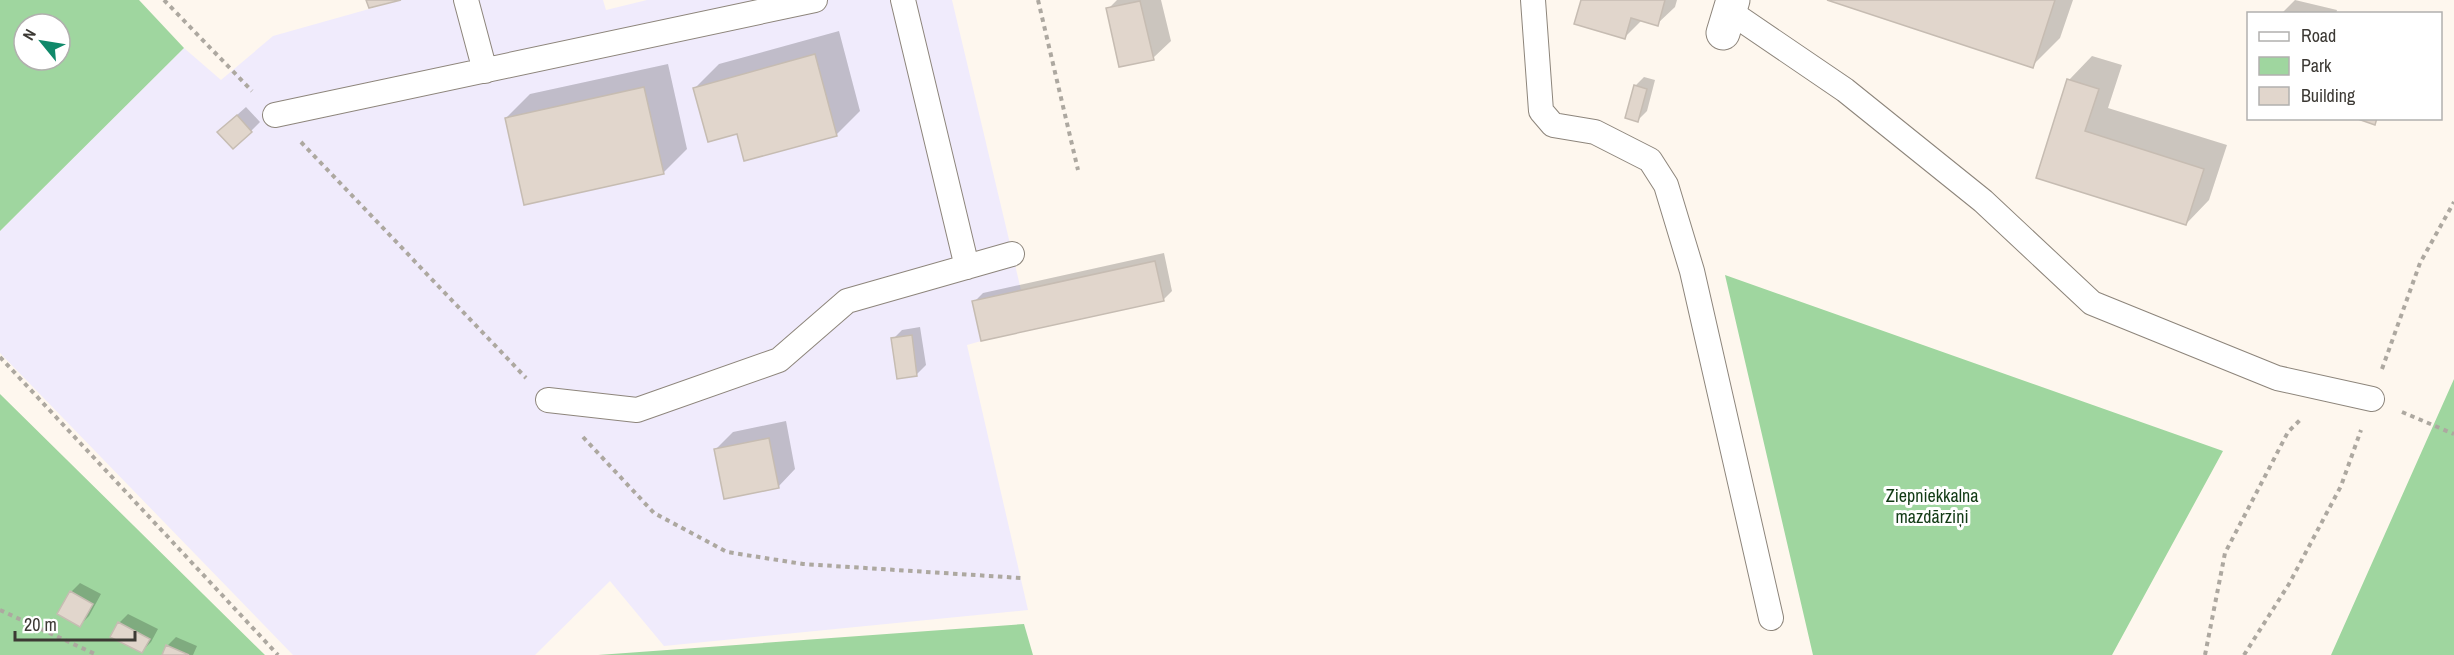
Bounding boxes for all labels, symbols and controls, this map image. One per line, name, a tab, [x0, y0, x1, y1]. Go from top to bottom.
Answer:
north arrow	[12, 12, 72, 72]
legend	[2247, 12, 2442, 120]
text: Road	[2301, 23, 2336, 48]
text: N	[17, 25, 41, 44]
text: Park	[2301, 53, 2332, 78]
text: Building	[2301, 83, 2356, 108]
park label: Ziepniekkalna mazdārziņi	[1886, 483, 1978, 529]
scale bar	[15, 604, 135, 642]
text: 20 m	[24, 612, 57, 637]

